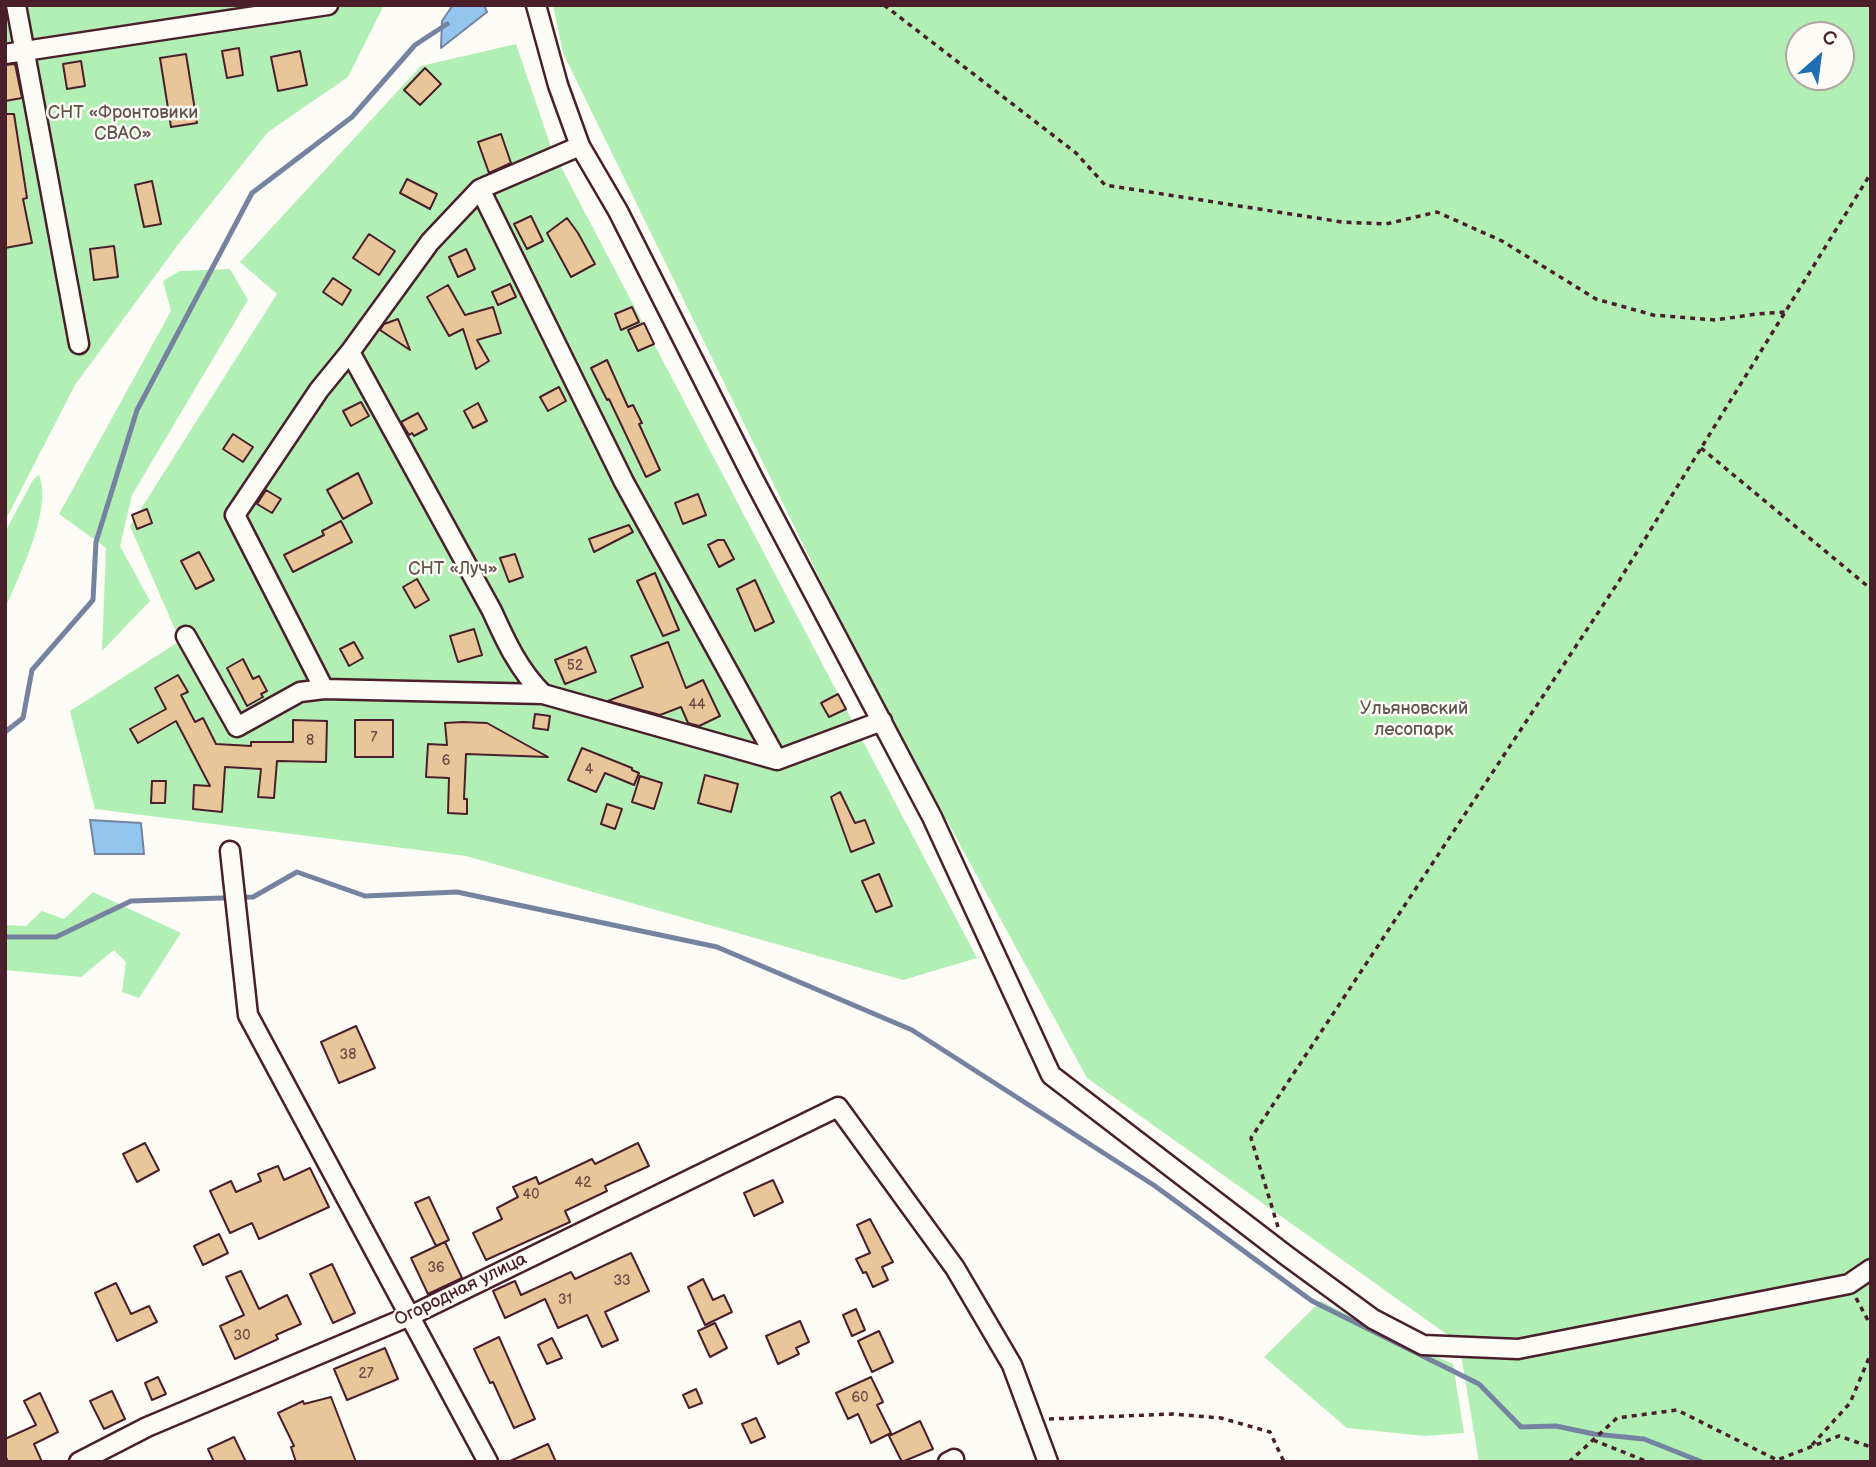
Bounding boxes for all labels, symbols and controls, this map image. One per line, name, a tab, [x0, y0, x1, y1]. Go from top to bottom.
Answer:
north arrow	[1785, 21, 1855, 91]
text: С	[1818, 26, 1840, 52]
park label: СНТ «Фронтовики СВАО»	[48, 102, 198, 144]
park label: СНТ «Луч»	[408, 558, 498, 580]
house number: 52	[567, 658, 583, 674]
house number: 44	[688, 697, 706, 713]
park label: Ульяновский лесопарк	[1360, 698, 1468, 740]
house number: 7	[371, 730, 377, 746]
house number: 8	[306, 733, 314, 749]
house number: 6	[442, 753, 450, 769]
house number: 4	[585, 762, 593, 778]
house number: 38	[340, 1047, 356, 1063]
house number: 42	[575, 1175, 591, 1191]
house number: 40	[523, 1187, 539, 1203]
street label: Огородная улица	[391, 1249, 531, 1331]
house number: 36	[427, 1260, 445, 1276]
house number: 33	[613, 1273, 631, 1289]
house number: 31	[558, 1292, 572, 1308]
house number: 30	[234, 1328, 250, 1344]
house number: 27	[358, 1366, 374, 1382]
house number: 60	[852, 1390, 868, 1406]

